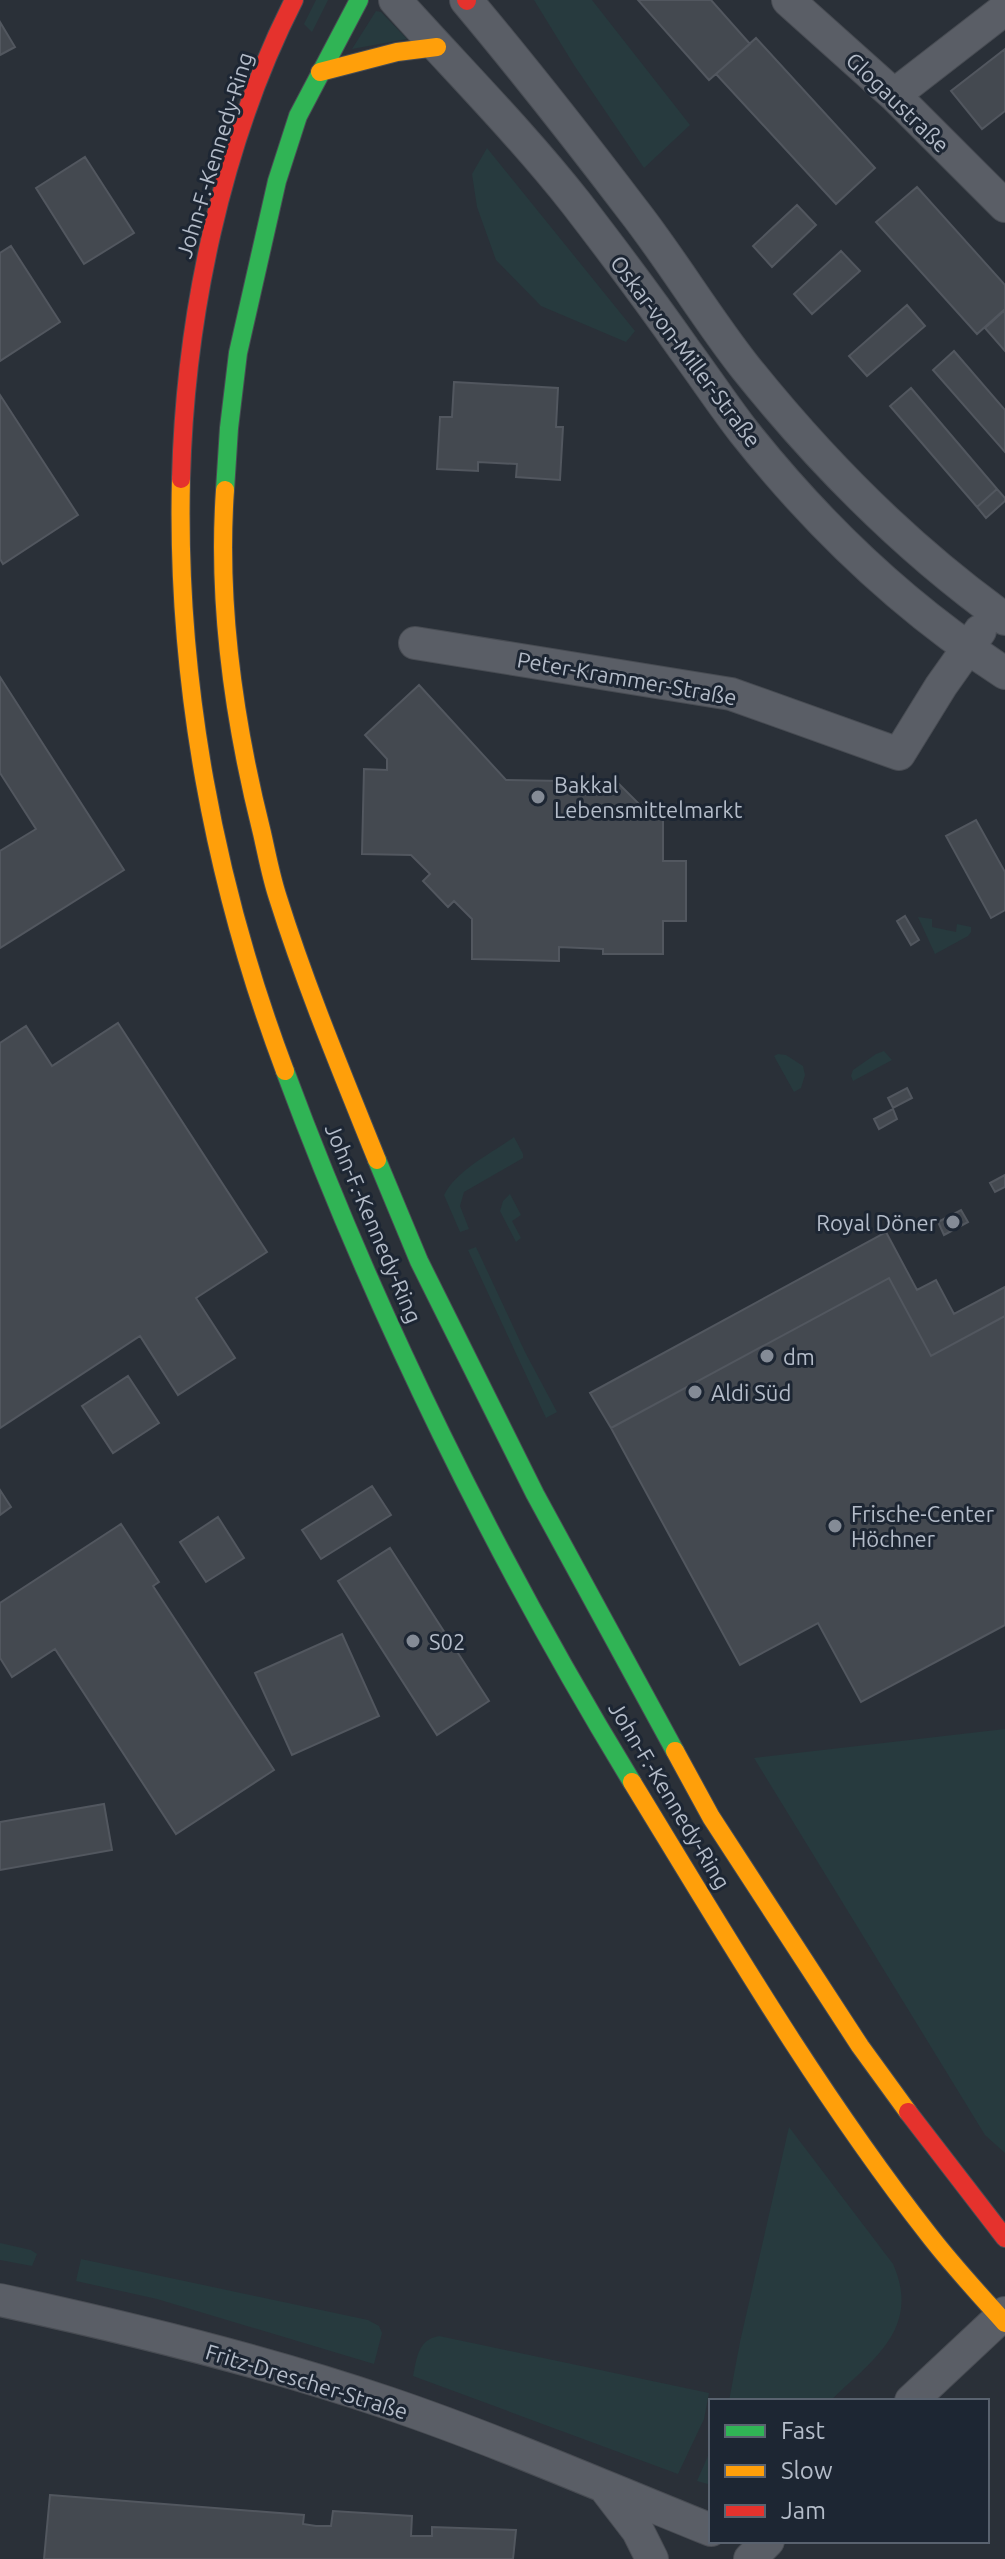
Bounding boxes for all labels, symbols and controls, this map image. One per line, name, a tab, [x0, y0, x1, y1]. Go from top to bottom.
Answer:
street label: Glogaustraße	[841, 47, 955, 157]
street label: John-F.-Kennedy-Ring	[171, 49, 257, 261]
street label: Oskar-von-Miller-Straße	[606, 250, 766, 452]
street label: Peter-Krammer-Straße	[515, 646, 739, 710]
place label: Bakkal Lebensmittelmarkt	[554, 772, 743, 822]
marker: Bakkal Lebensmittelmarkt	[529, 788, 547, 806]
street label: John-F.-Kennedy-Ring	[321, 1120, 427, 1326]
place label: Royal Döner	[816, 1210, 938, 1235]
marker: Royal Döner	[944, 1213, 962, 1231]
place label: dm	[783, 1344, 815, 1369]
marker: dm	[758, 1347, 776, 1365]
place label: Aldi Süd	[711, 1380, 791, 1405]
marker: Aldi Süd	[686, 1383, 704, 1401]
place label: Frische-Center Höchner	[851, 1501, 995, 1551]
marker: Frische-Center Höchner	[826, 1517, 844, 1535]
place label: S02	[429, 1629, 465, 1654]
marker: S02	[404, 1632, 422, 1650]
street label: John-F.-Kennedy-Ring	[604, 1697, 736, 1893]
street label: Fritz-Drescher-Straße	[203, 2338, 411, 2424]
legend	[709, 2399, 989, 2543]
text: Fast	[781, 2417, 825, 2444]
text: Slow	[781, 2457, 833, 2484]
text: Jam	[781, 2497, 826, 2524]

